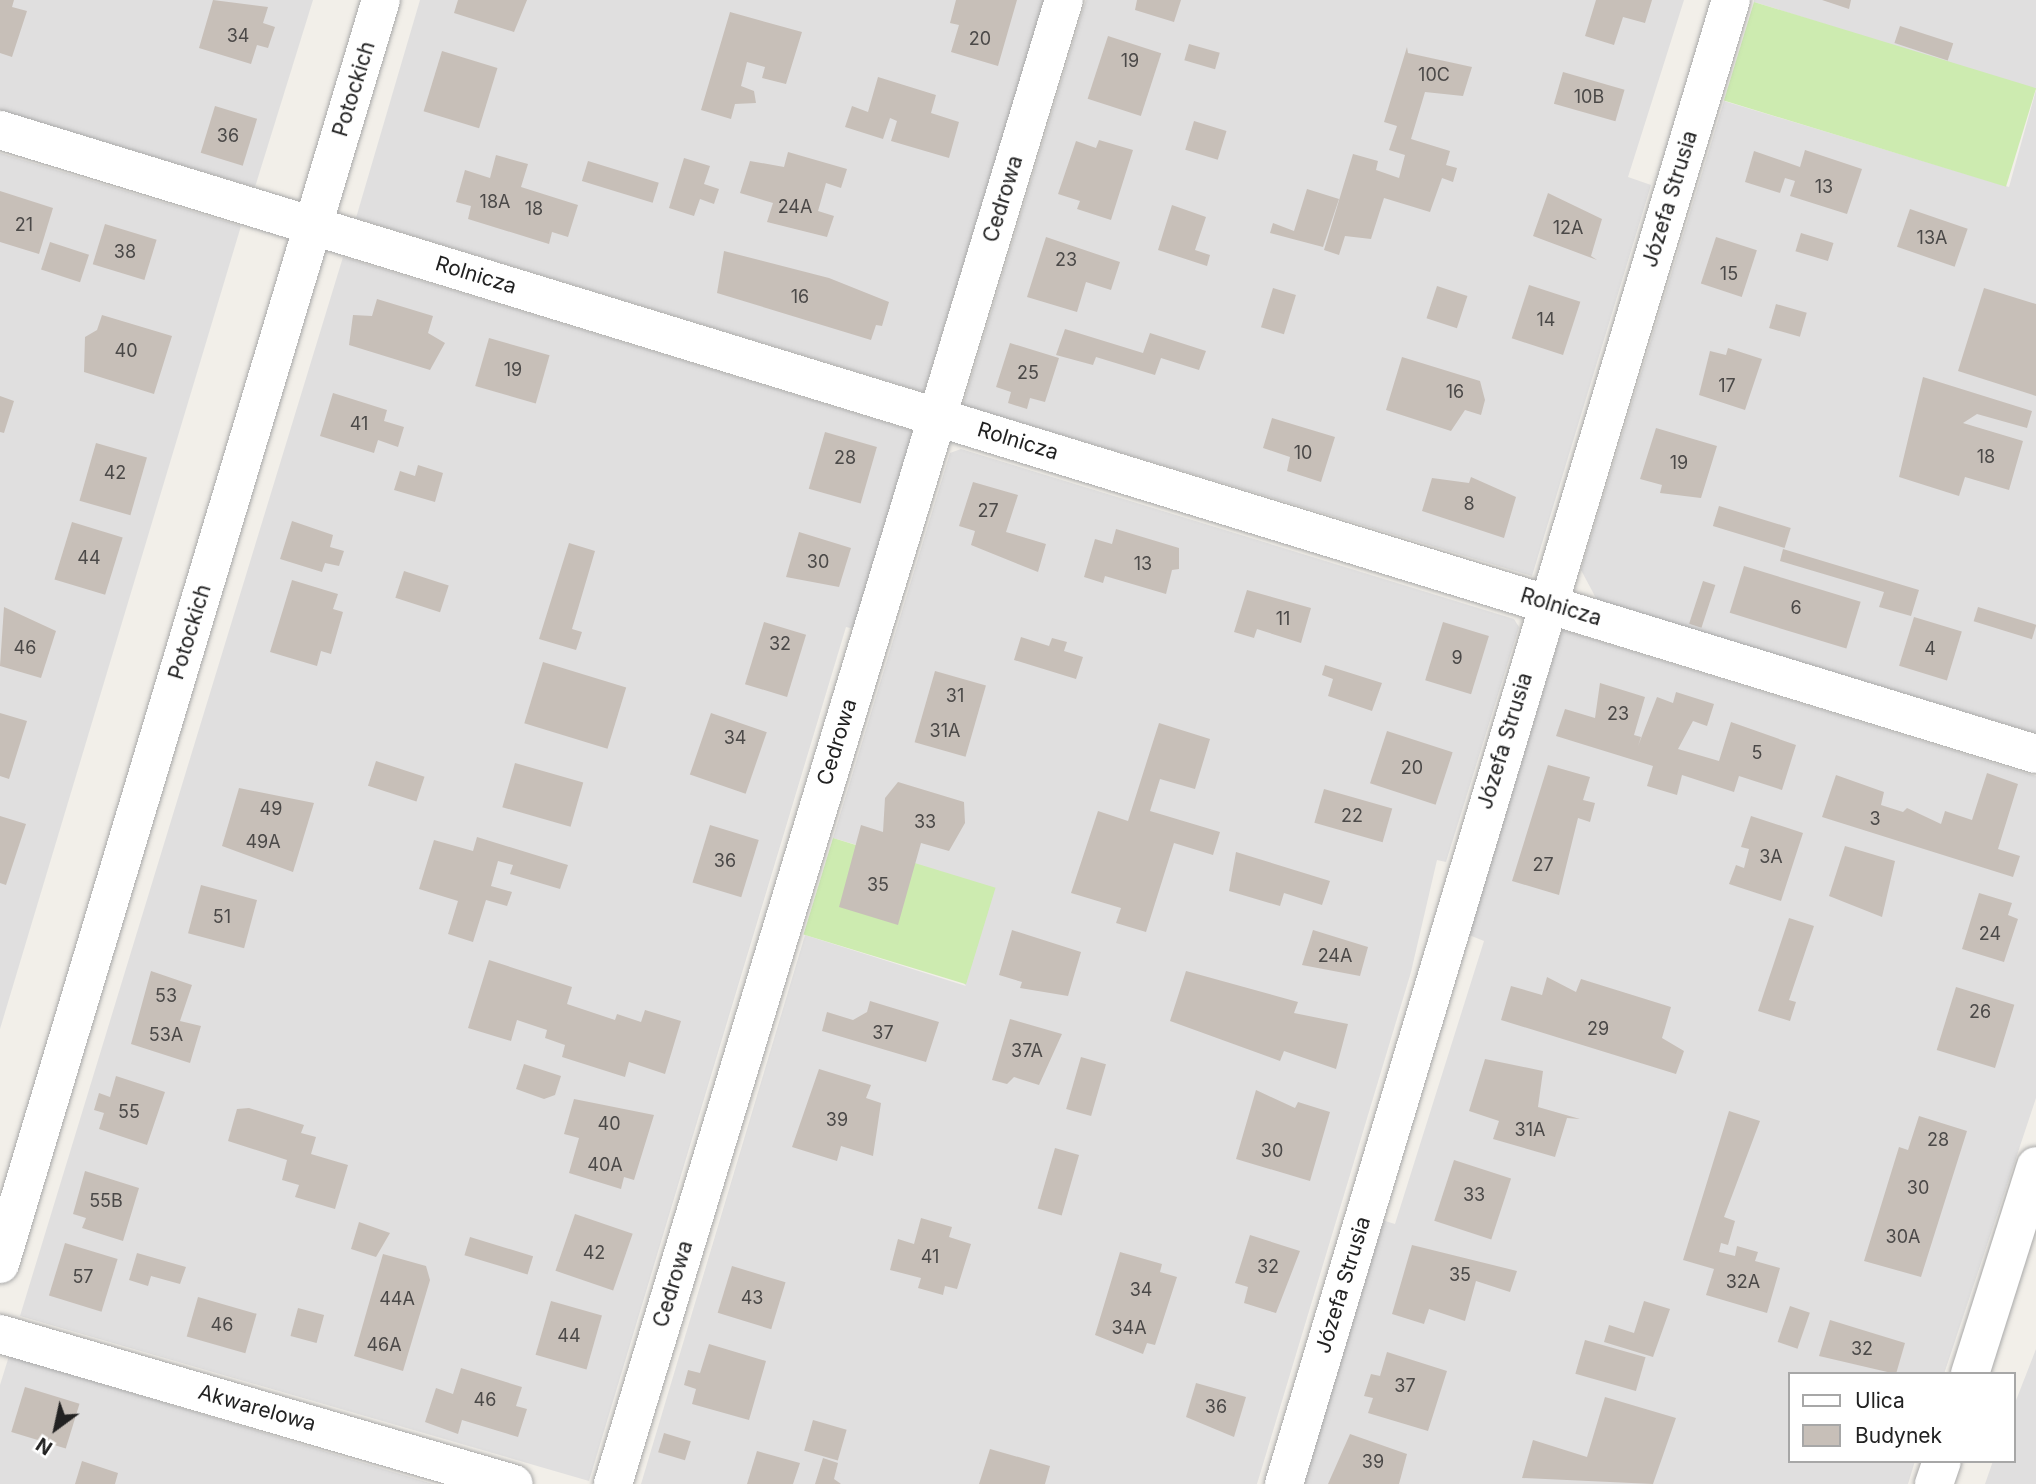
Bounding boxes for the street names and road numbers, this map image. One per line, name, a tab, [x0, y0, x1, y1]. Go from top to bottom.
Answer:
street label: Potockich	[328, 38, 380, 140]
street label: Józefa Strusia	[1637, 128, 1703, 270]
street label: Cedrowa	[978, 153, 1028, 245]
street label: Rolnicza	[432, 251, 520, 299]
street label: Rolnicza	[974, 417, 1062, 465]
street label: Potockich	[164, 581, 216, 683]
street label: Rolnicza	[1517, 583, 1605, 631]
street label: Józefa Strusia	[1472, 670, 1538, 812]
street label: Cedrowa	[812, 696, 862, 788]
street label: Józefa Strusia	[1310, 1214, 1376, 1356]
street label: Cedrowa	[648, 1238, 698, 1330]
street label: Akwarelowa	[195, 1379, 319, 1437]

